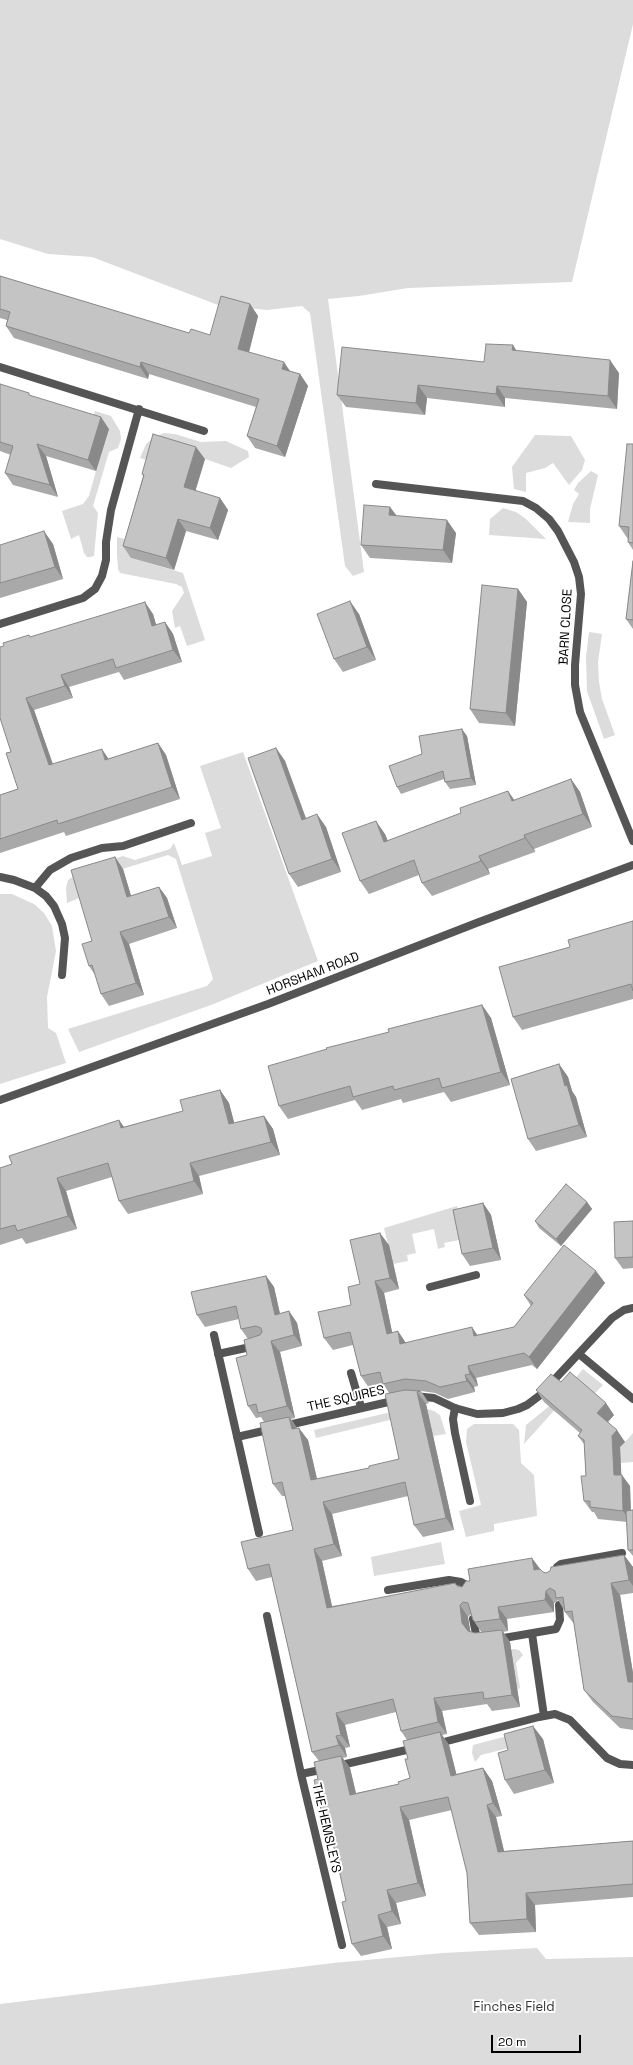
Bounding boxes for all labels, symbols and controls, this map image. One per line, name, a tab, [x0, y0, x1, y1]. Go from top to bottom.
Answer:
street label: BARN CLOSE	[556, 589, 576, 665]
street label: HORSHAM ROAD	[264, 949, 362, 999]
street label: THE SQUIRES	[306, 1383, 386, 1415]
street label: THE HEMSLEYS	[308, 1781, 344, 1875]
park label: Finches Field	[473, 1999, 555, 2015]
scale bar	[493, 2027, 583, 2053]
text: 20 m	[498, 2034, 526, 2050]

